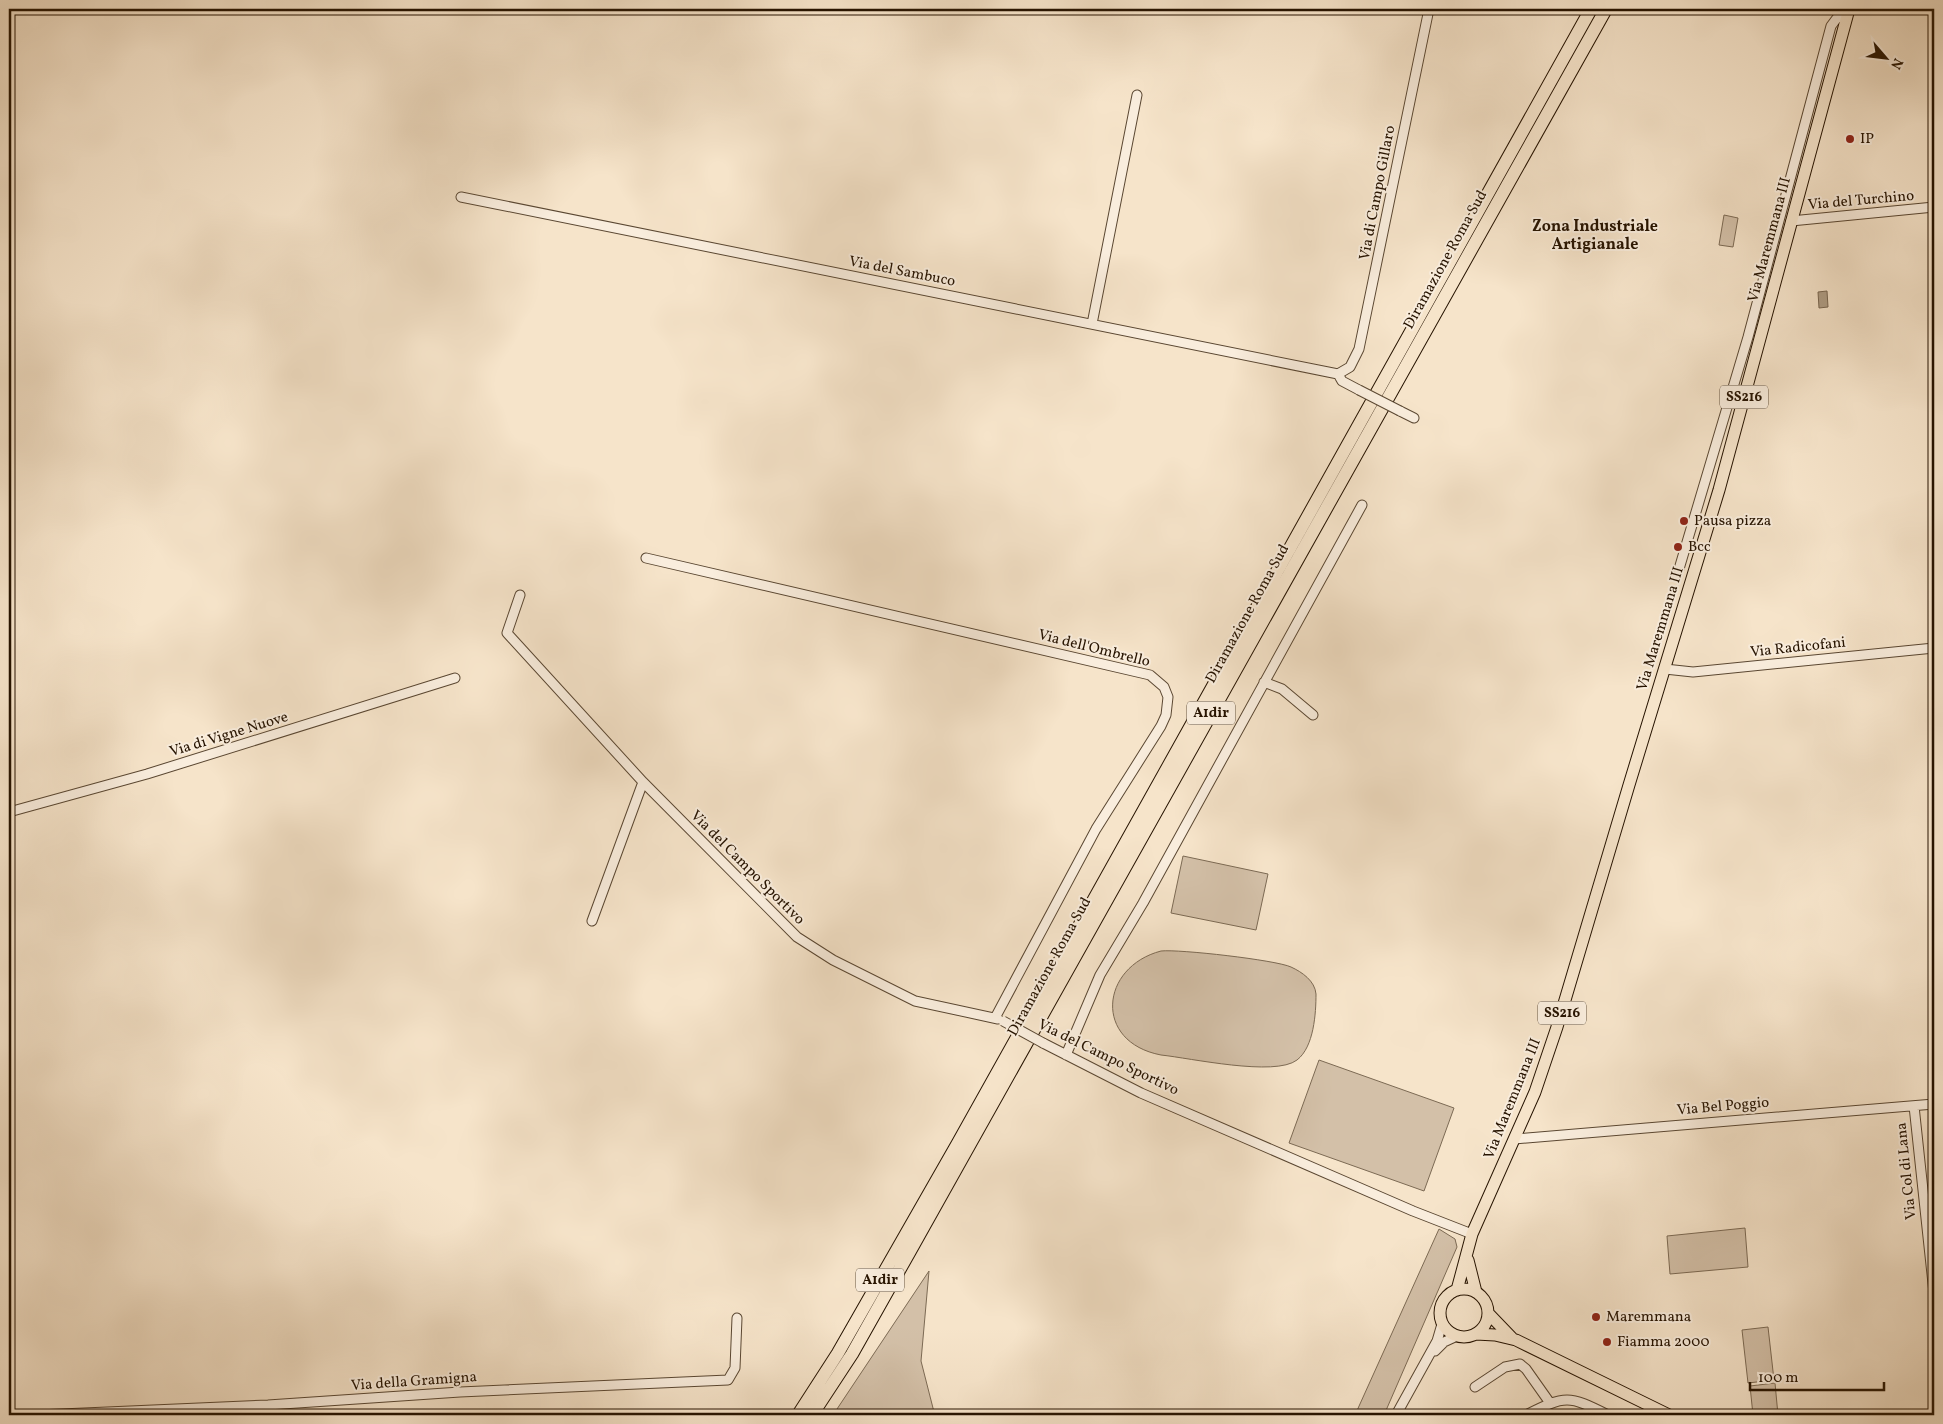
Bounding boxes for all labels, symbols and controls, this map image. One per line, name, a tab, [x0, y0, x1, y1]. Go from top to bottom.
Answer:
north arrow	[1860, 32, 1910, 82]
text: N	[1885, 54, 1907, 72]
street label: Via di Campo Gillaro	[1355, 124, 1401, 262]
place label: IP	[1860, 129, 1874, 150]
marker: IP	[1844, 133, 1856, 145]
street label: Via Maremmana III	[1743, 175, 1797, 305]
street label: Via del Turchino	[1807, 186, 1915, 216]
street label: Diramazione Roma Sud	[1399, 187, 1493, 333]
district label: Zona Industriale Artigianale	[1532, 216, 1658, 256]
street label: Via del Sambuco	[847, 251, 957, 293]
road number: SS216	[1720, 386, 1768, 408]
place label: Pausa pizza	[1694, 511, 1771, 532]
marker: Pausa pizza	[1678, 515, 1690, 527]
place label: Bcc	[1688, 537, 1711, 558]
street label: Diramazione Roma Sud	[1201, 541, 1295, 687]
marker: Bcc	[1672, 541, 1684, 553]
street label: Via Maremmana III	[1632, 564, 1690, 694]
street label: Via dell'Ombrello	[1036, 625, 1152, 673]
street label: Via Radicofani	[1749, 633, 1847, 663]
road number: A1dir	[1187, 701, 1235, 724]
street label: Via di Vigne Nuove	[167, 707, 291, 763]
street label: Via del Campo Sportivo	[685, 806, 809, 930]
street label: Diramazione Roma Sud	[1003, 894, 1097, 1040]
road number: SS216	[1538, 1001, 1586, 1024]
street label: Via del Campo Sportivo	[1034, 1015, 1182, 1101]
street label: Via Maremmana III	[1479, 1035, 1547, 1163]
street label: Via Bel Poggio	[1676, 1092, 1770, 1121]
street label: Via Col di Lana	[1891, 1121, 1923, 1221]
road number: A1dir	[856, 1268, 904, 1292]
place label: Maremmana	[1606, 1307, 1691, 1328]
marker: Maremmana	[1590, 1311, 1602, 1323]
place label: Fiamma 2000	[1617, 1332, 1710, 1353]
marker: Fiamma 2000	[1601, 1336, 1613, 1348]
scale bar	[1750, 1359, 1884, 1391]
street label: Via della Gramigna	[350, 1367, 478, 1397]
text: 100 m	[1758, 1368, 1798, 1389]

